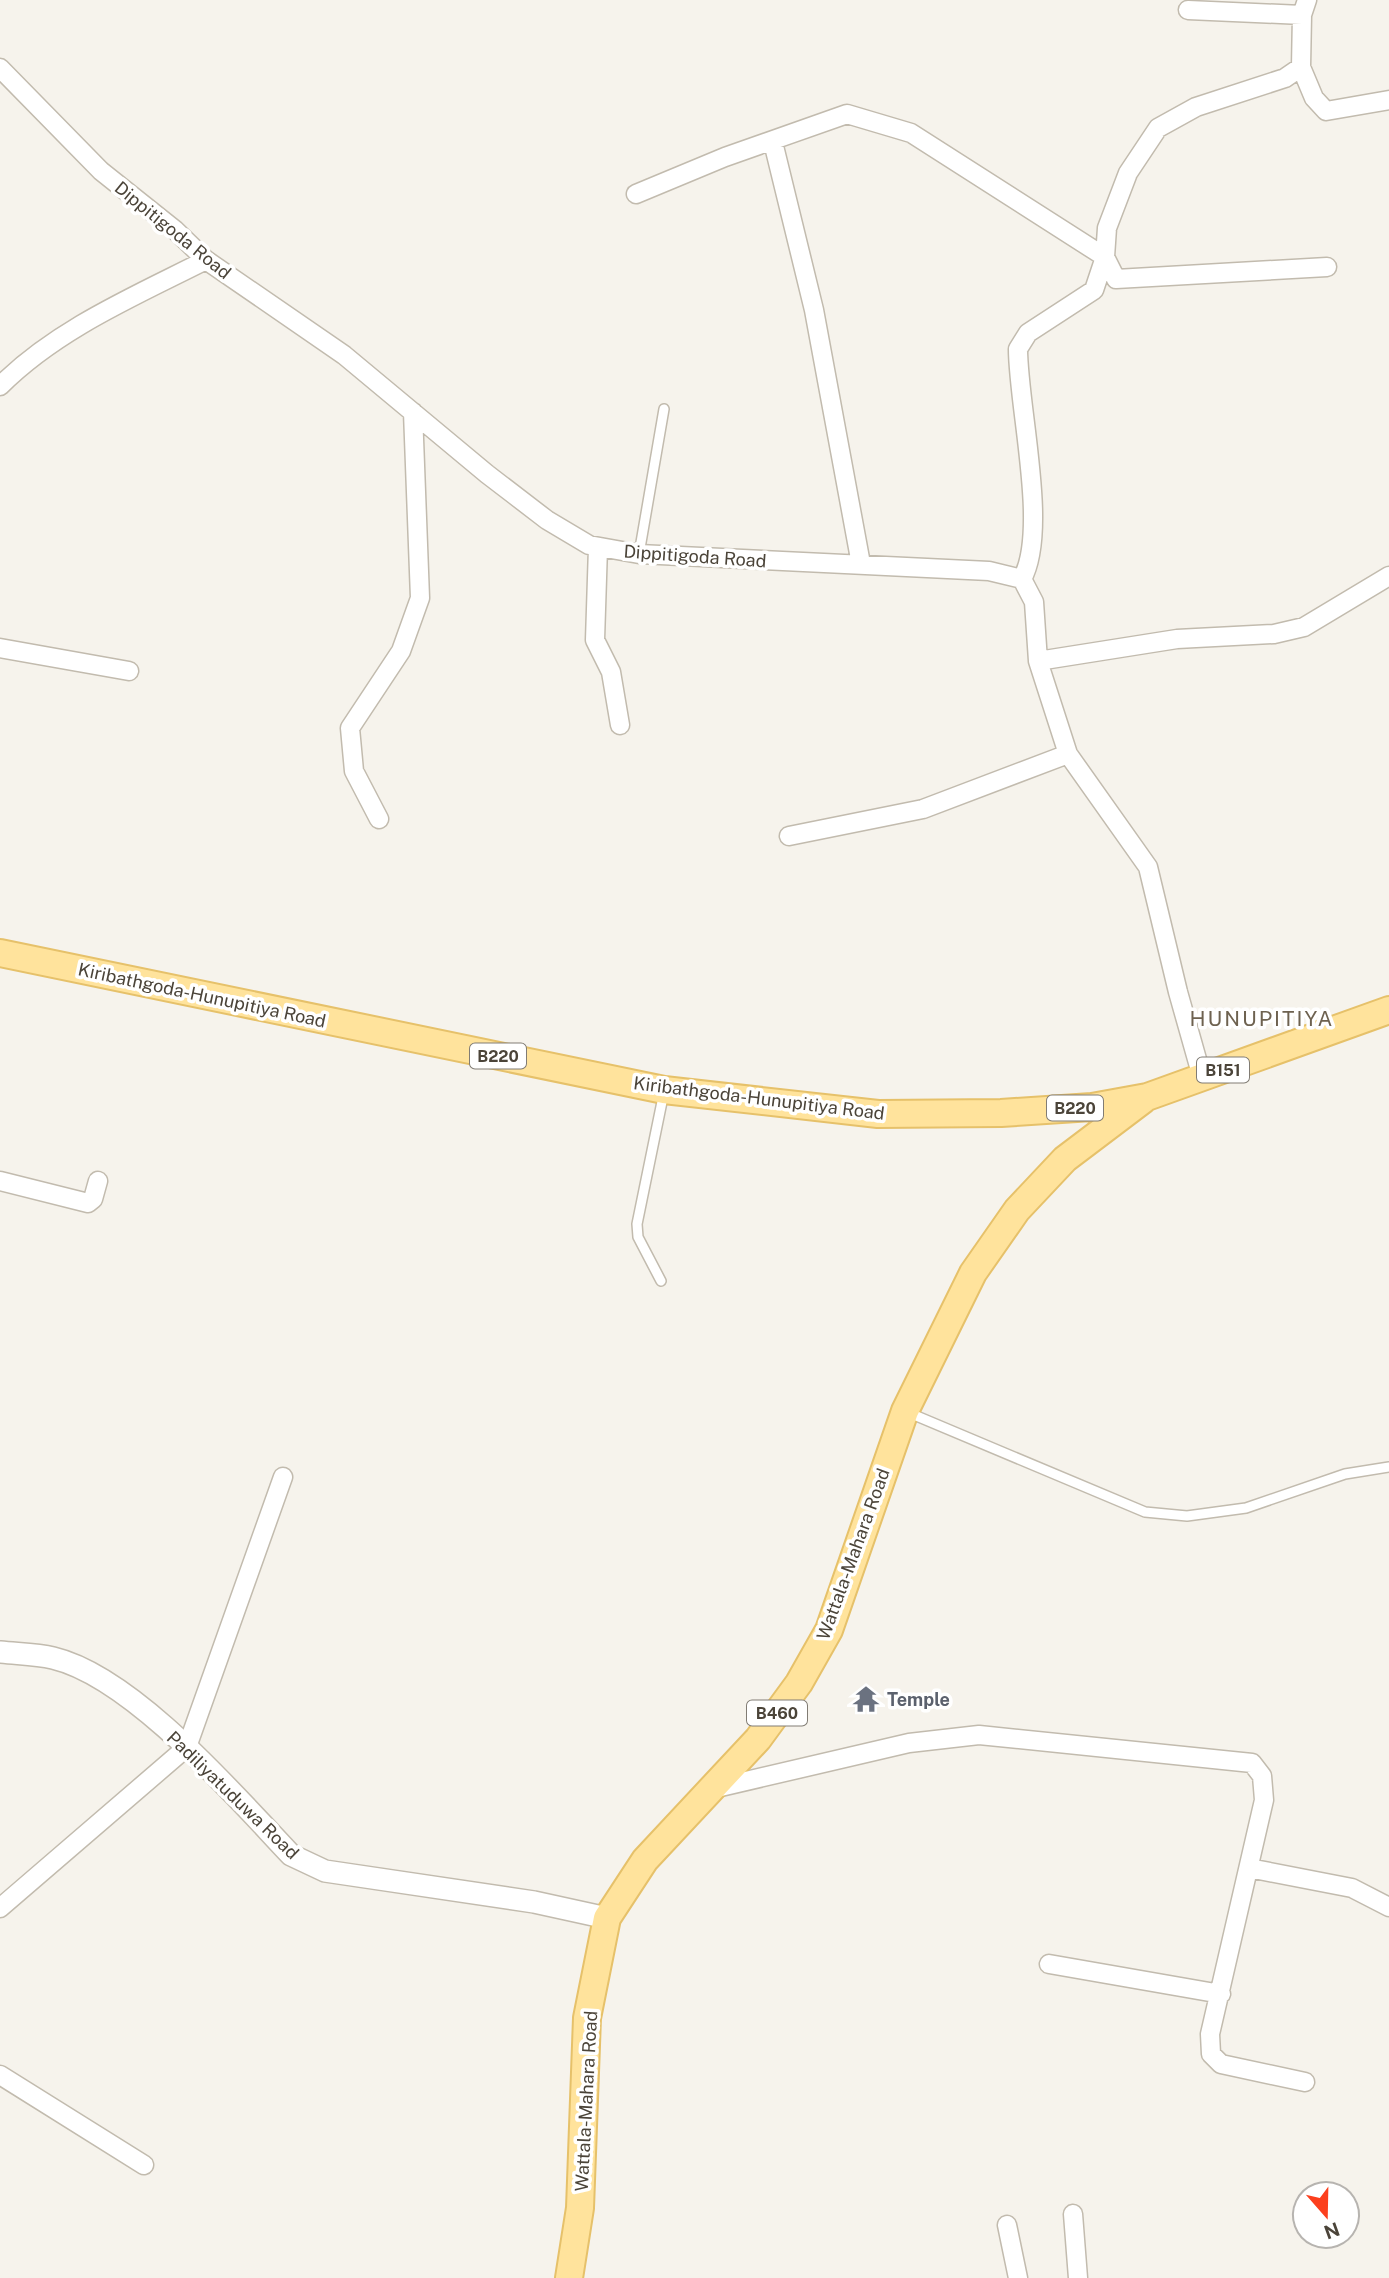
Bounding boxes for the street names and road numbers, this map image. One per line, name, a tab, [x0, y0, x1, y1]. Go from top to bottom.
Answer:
street label: Dippitigoda Road	[111, 177, 235, 283]
street label: Dippitigoda Road	[623, 541, 767, 571]
street label: Kiribathgoda-Hunupitiya Road	[76, 958, 328, 1032]
road number: B220	[470, 1044, 526, 1068]
road number: B151	[1197, 1058, 1249, 1082]
street label: Kiribathgoda-Hunupitiya Road	[632, 1072, 886, 1124]
road number: B220	[1047, 1096, 1103, 1120]
street label: Wattala-Mahara Road	[812, 1465, 894, 1643]
road number: B460	[747, 1700, 807, 1726]
street label: Padiliyatuduwa Road	[163, 1727, 303, 1863]
street label: Wattala-Mahara Road	[571, 2010, 601, 2192]

